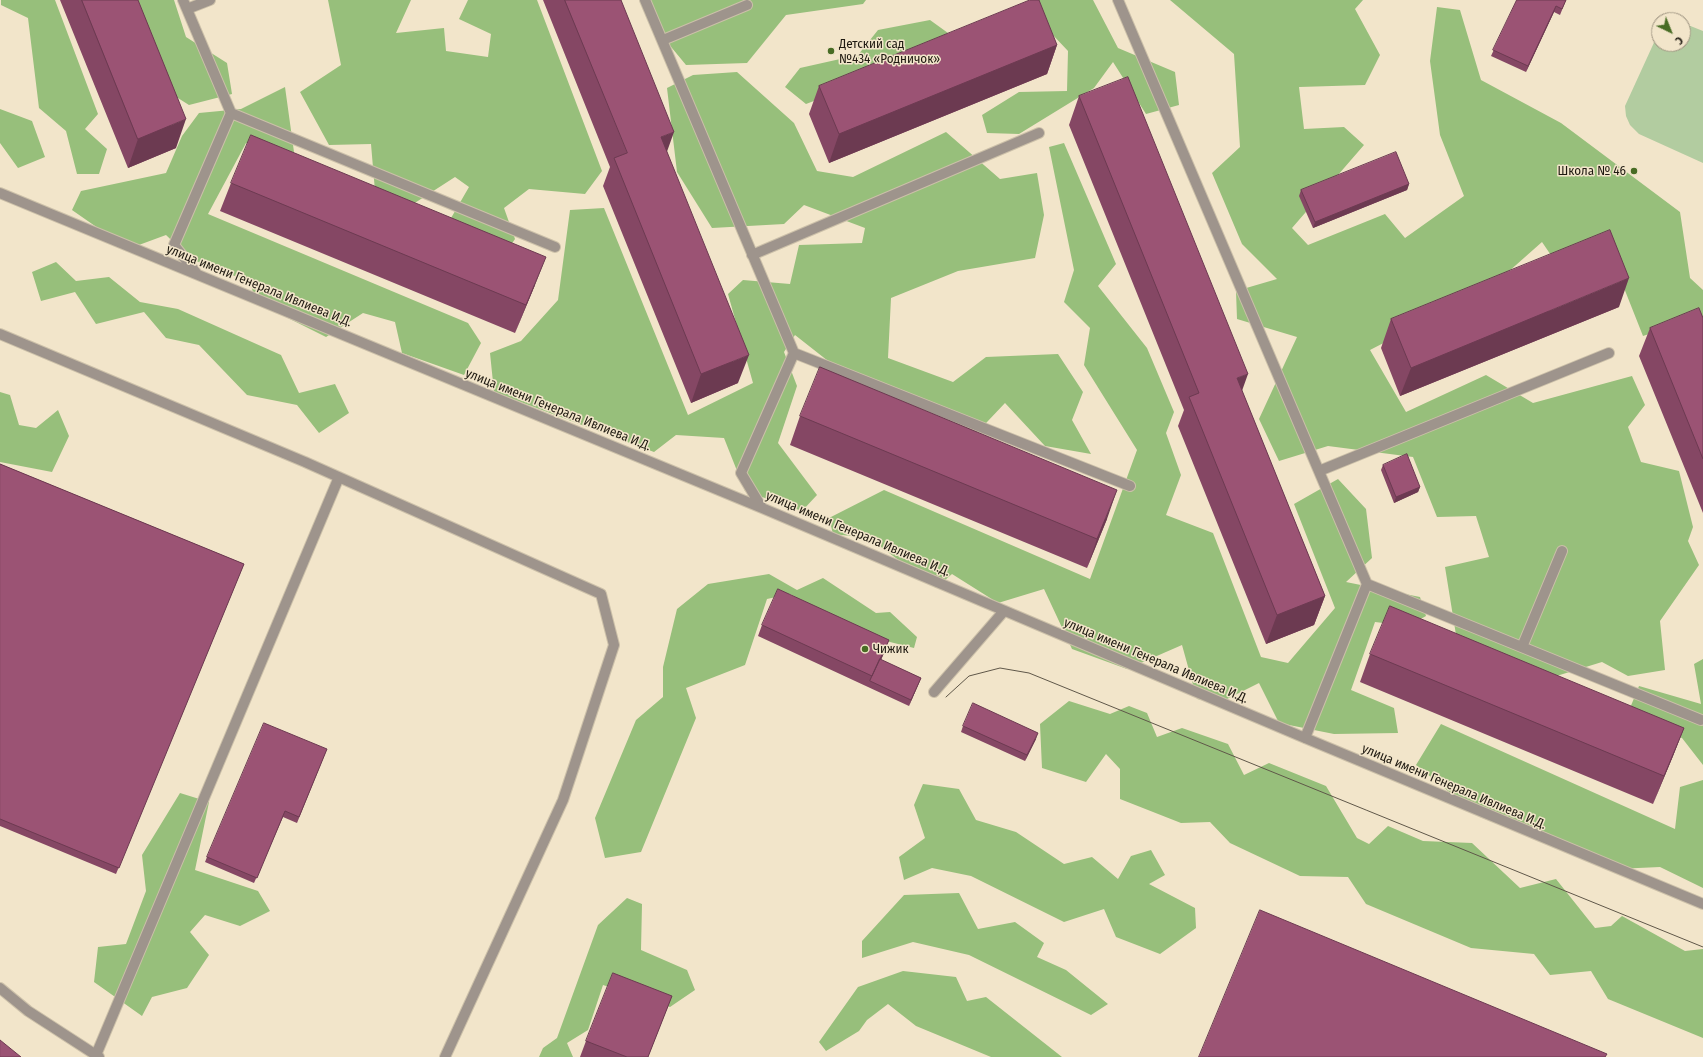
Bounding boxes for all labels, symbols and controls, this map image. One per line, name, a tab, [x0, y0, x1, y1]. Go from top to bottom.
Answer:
north arrow	[1651, 12, 1691, 52]
text: С	[1672, 34, 1685, 47]
place label: Детский сад №434 «Родничок»	[839, 36, 940, 67]
marker: Детский сад №434 «Родничок»	[826, 46, 836, 56]
place label: Школа № 46	[1558, 163, 1626, 179]
marker: Школа № 46	[1629, 166, 1639, 176]
street label: улица имени Генерала Ивлиева И.Д.	[164, 242, 354, 330]
street label: улица имени Генерала Ивлиева И.Д.	[463, 366, 653, 454]
street label: улица имени Генерала Ивлиева И.Д.	[763, 488, 953, 580]
street label: улица имени Генерала Ивлиева И.Д.	[1061, 615, 1251, 707]
place label: Чижик	[873, 641, 909, 657]
marker: Чижик	[860, 644, 870, 654]
street label: улица имени Генерала Ивлиева И.Д.	[1359, 741, 1549, 833]

